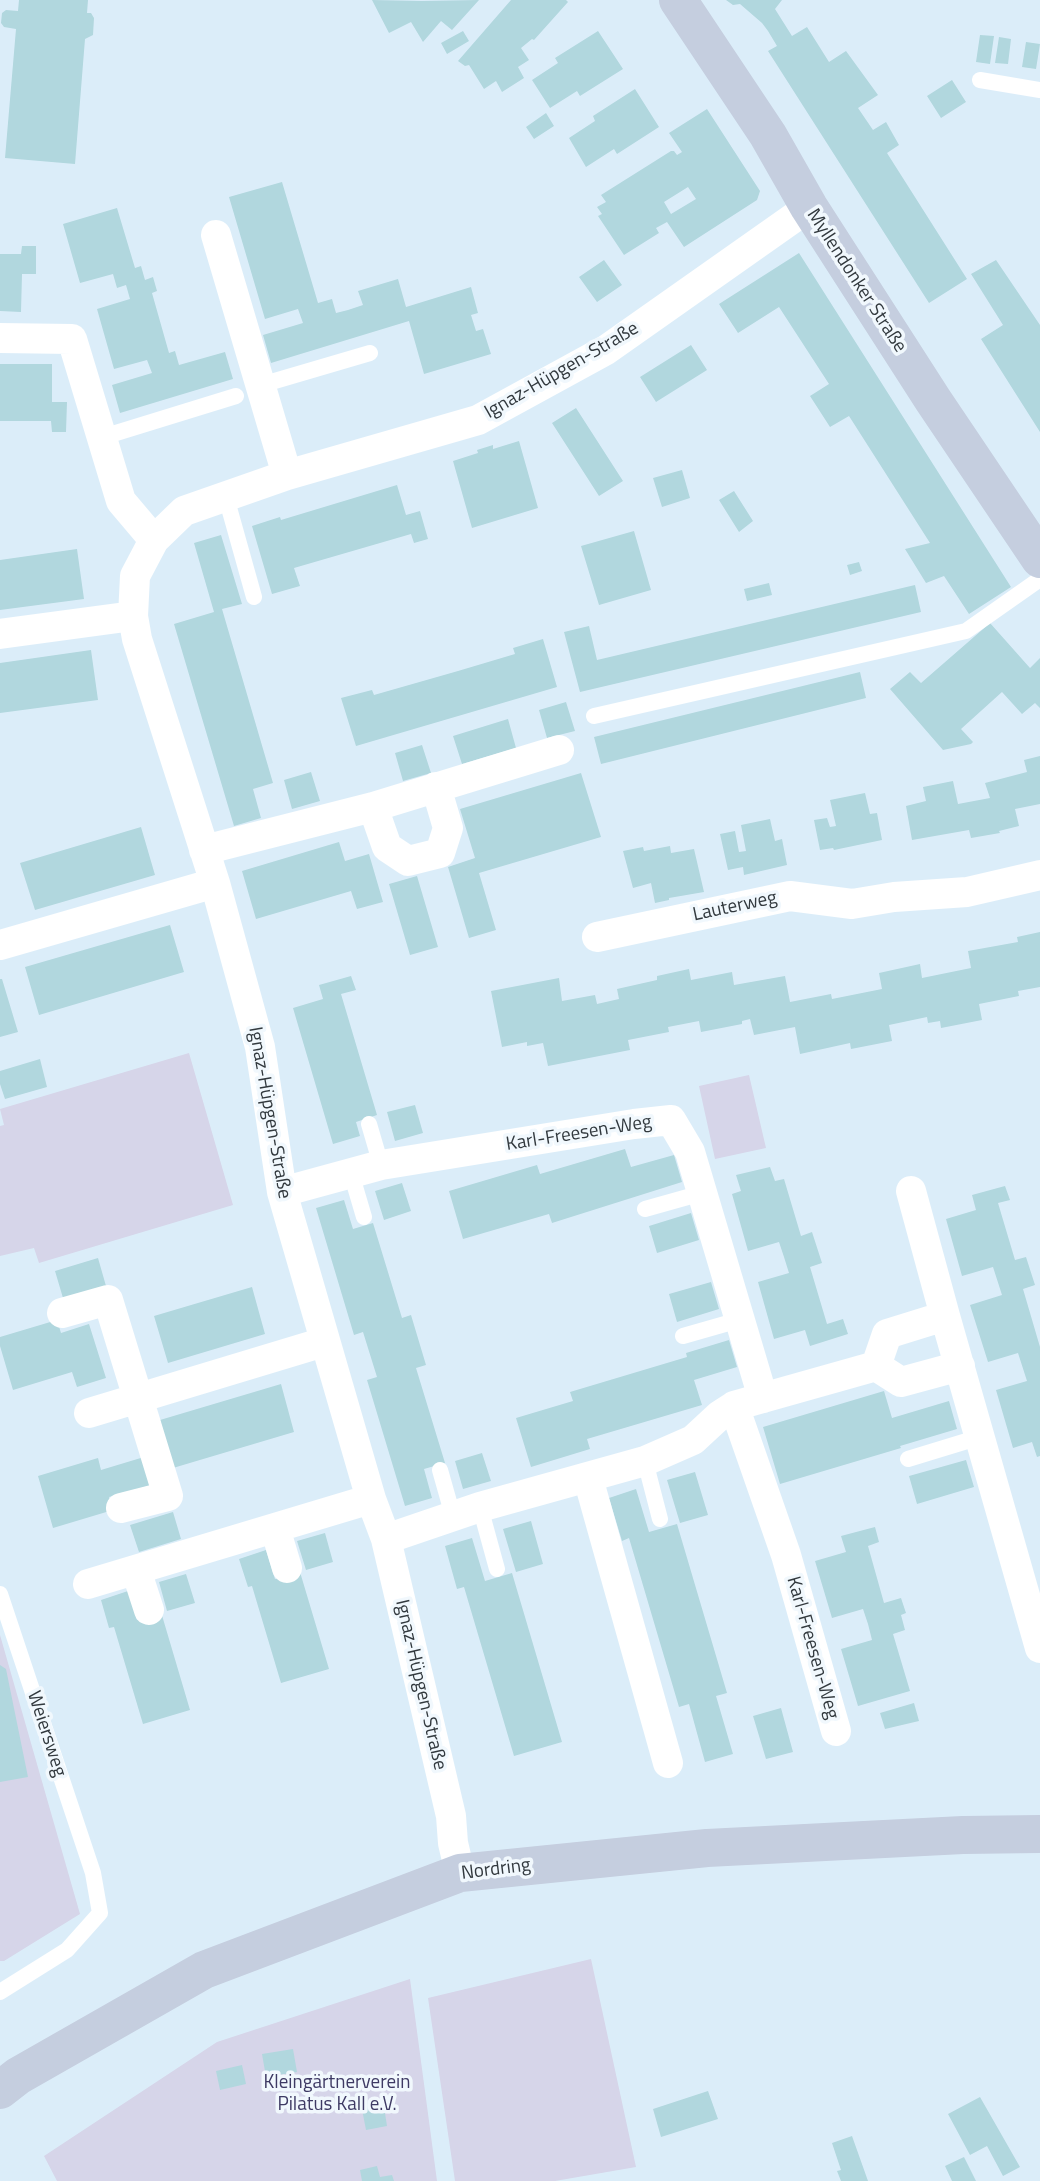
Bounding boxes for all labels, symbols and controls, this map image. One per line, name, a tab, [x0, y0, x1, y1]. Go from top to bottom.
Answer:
street label: Myllendonker Straße	[801, 205, 911, 357]
street label: Ignaz-Hüpgen-Straße	[481, 318, 643, 424]
street label: Lauterweg	[691, 887, 779, 927]
street label: Ignaz-Hüpgen-Straße	[243, 1025, 295, 1201]
street label: Karl-Freesen-Weg	[505, 1111, 653, 1157]
street label: Karl-Freesen-Weg	[781, 1574, 843, 1722]
street label: Ignaz-Hüpgen-Straße	[389, 1598, 451, 1772]
street label: Weiersweg	[21, 1688, 71, 1780]
street label: Nordring	[460, 1854, 532, 1886]
park label: Kleingärtnerverein Pilatus Kall e.V.	[264, 2072, 410, 2116]

